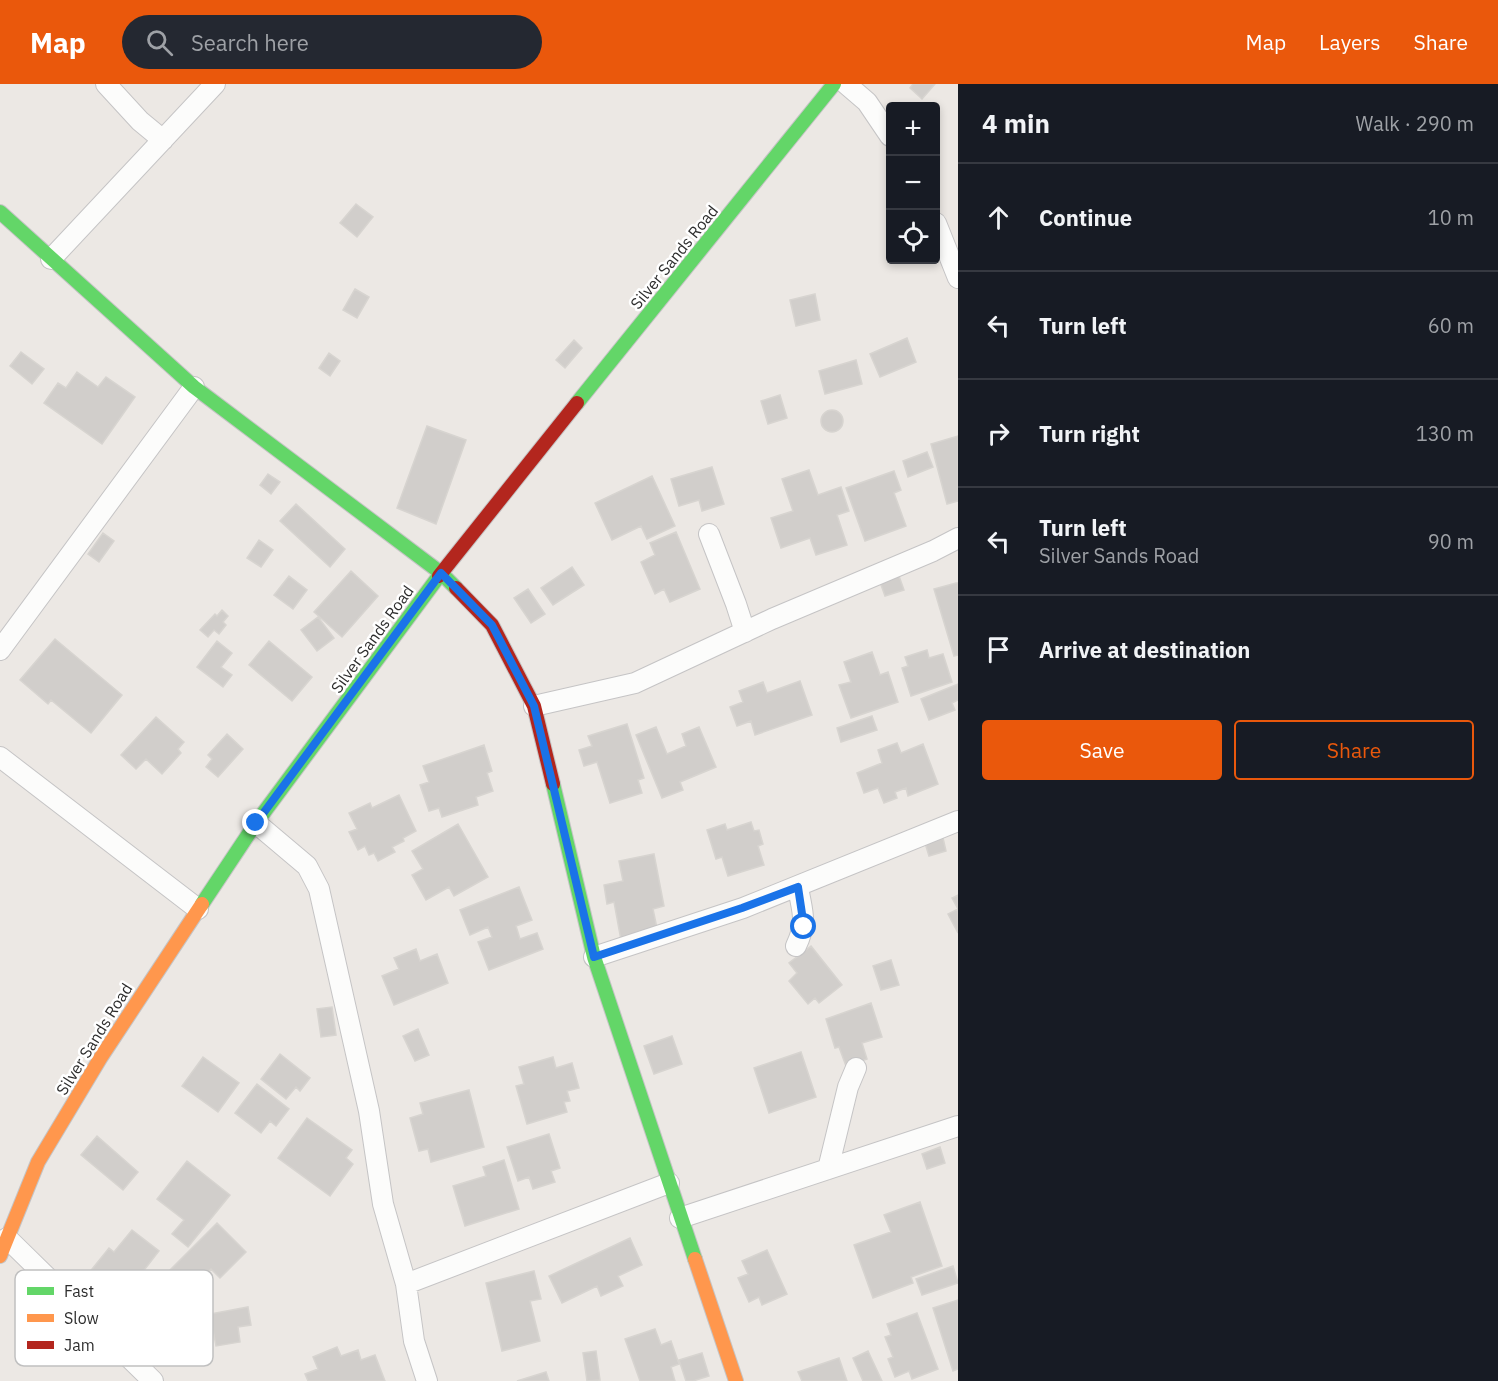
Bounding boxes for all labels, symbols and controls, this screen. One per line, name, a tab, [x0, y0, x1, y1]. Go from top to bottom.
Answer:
search box	[122, 15, 542, 69]
text: Map	[30, 24, 86, 61]
icon: search	[143, 26, 176, 59]
text: Search here	[191, 28, 309, 57]
text: Map	[1246, 28, 1286, 56]
text: Layers	[1319, 28, 1381, 56]
text: Share	[1414, 28, 1468, 56]
map controls	[886, 102, 940, 264]
button: +	[886, 102, 940, 156]
text: 4 min	[982, 106, 1050, 140]
text: Walk · 290 m	[1356, 110, 1474, 137]
button: −	[886, 156, 940, 210]
street label: Silver Sands Road	[626, 201, 722, 313]
icon: ahead	[982, 201, 1015, 234]
text: Continue	[1039, 203, 1132, 232]
text: 10 m	[1428, 204, 1474, 231]
button: locate	[886, 210, 940, 264]
icon: left	[982, 309, 1015, 342]
text: Turn left	[1039, 311, 1127, 340]
text: 60 m	[1428, 312, 1474, 339]
icon: right	[982, 417, 1015, 450]
text: Turn right	[1039, 419, 1140, 448]
text: 130 m	[1416, 420, 1474, 447]
text: Turn left	[1039, 513, 1127, 542]
icon: left	[982, 525, 1015, 558]
text: 90 m	[1428, 528, 1474, 555]
text: Silver Sands Road	[1039, 542, 1199, 569]
street label: Silver Sands Road	[326, 581, 418, 697]
icon: arrive	[982, 633, 1015, 666]
text: Arrive at destination	[1039, 635, 1250, 664]
button: Save	[982, 720, 1222, 780]
button: Share	[1234, 720, 1474, 780]
route end	[242, 809, 268, 835]
route start	[790, 913, 816, 939]
street label: Silver Sands Road	[52, 979, 136, 1099]
legend	[15, 1270, 213, 1366]
text: Fast	[64, 1281, 94, 1301]
text: Slow	[64, 1308, 99, 1328]
text: Jam	[64, 1335, 95, 1355]

